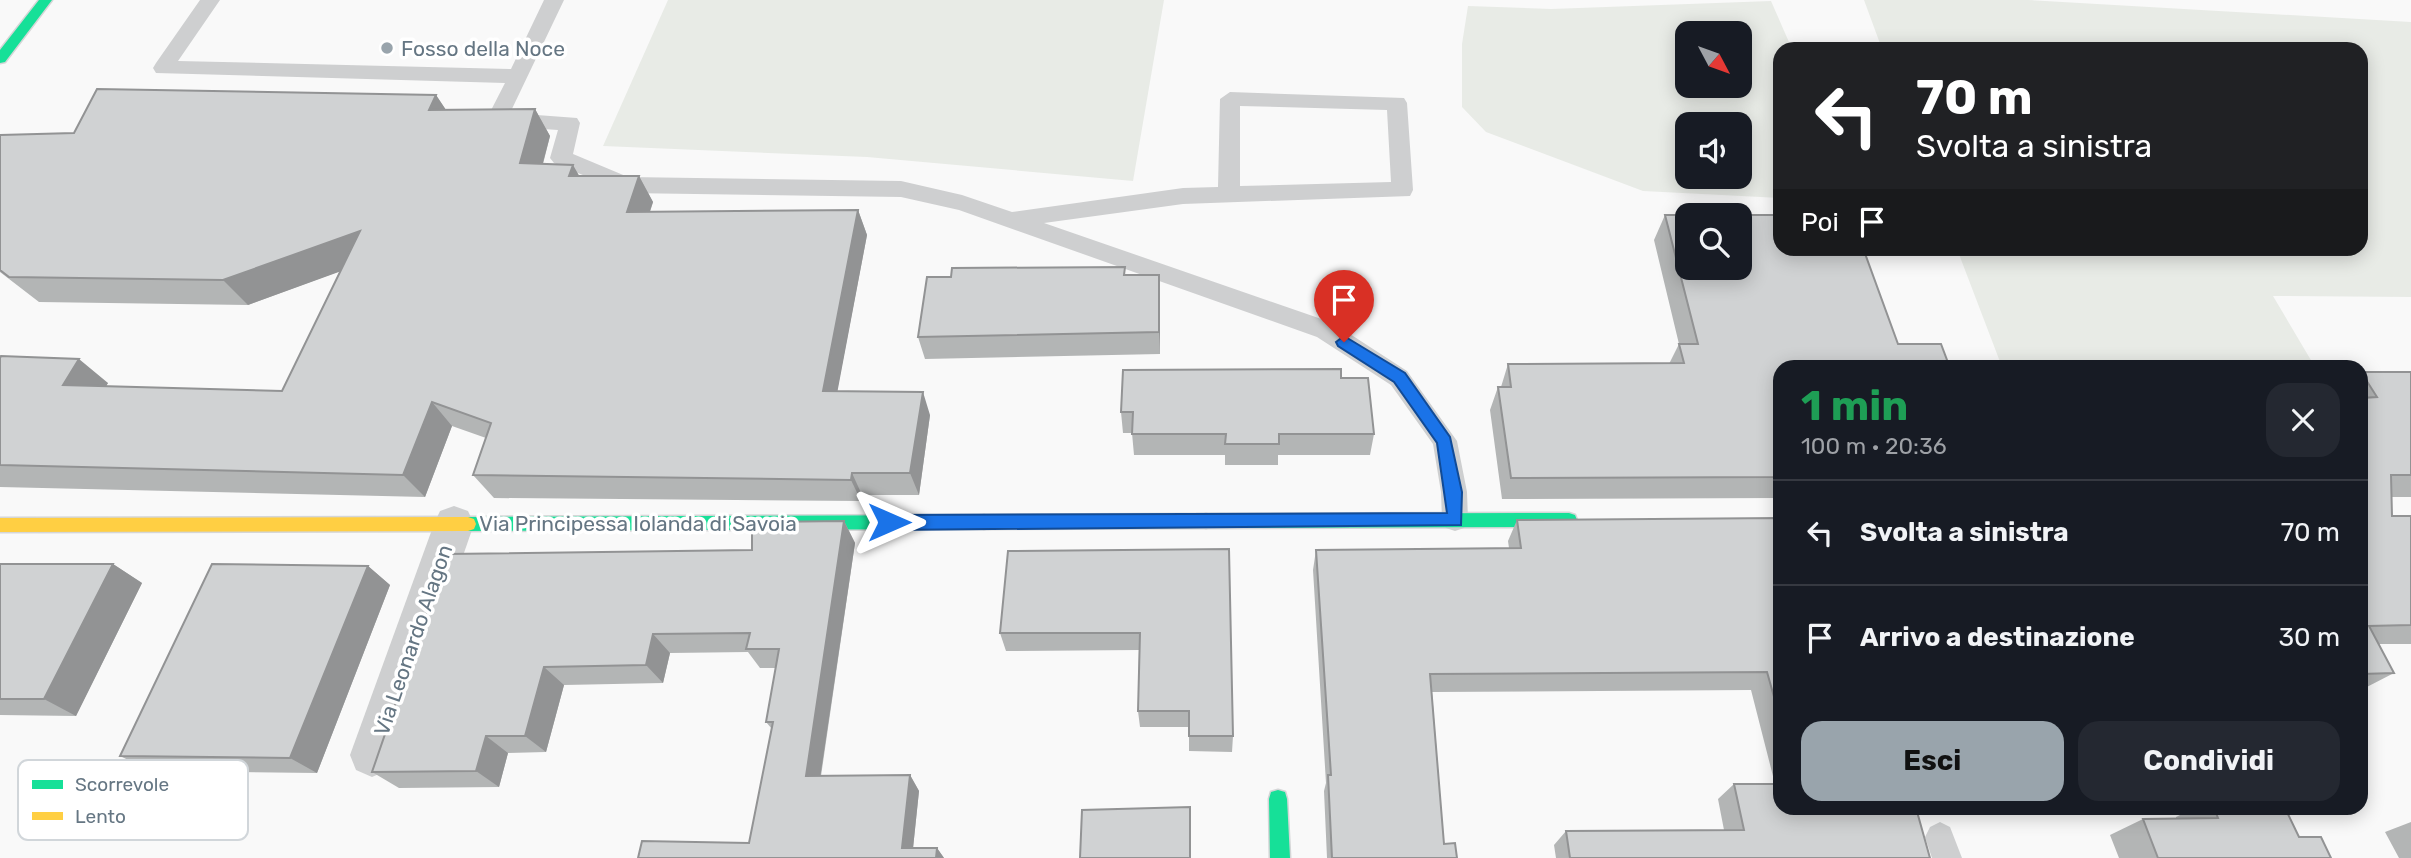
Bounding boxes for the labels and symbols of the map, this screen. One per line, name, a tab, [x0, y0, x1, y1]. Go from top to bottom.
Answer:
north arrow	[1675, 21, 1752, 98]
place label: Fosso della Noce	[401, 36, 565, 61]
marker: Fosso della Noce	[379, 40, 395, 56]
pin	[1314, 270, 1374, 342]
position arrow	[852, 485, 926, 559]
street label: Via Principessa Iolanda di Savoia	[479, 511, 797, 536]
street label: Via Leonardo Alagon	[369, 541, 457, 739]
legend	[18, 760, 248, 840]
text: Scorrevole	[75, 773, 169, 796]
text: Lento	[75, 805, 126, 828]

